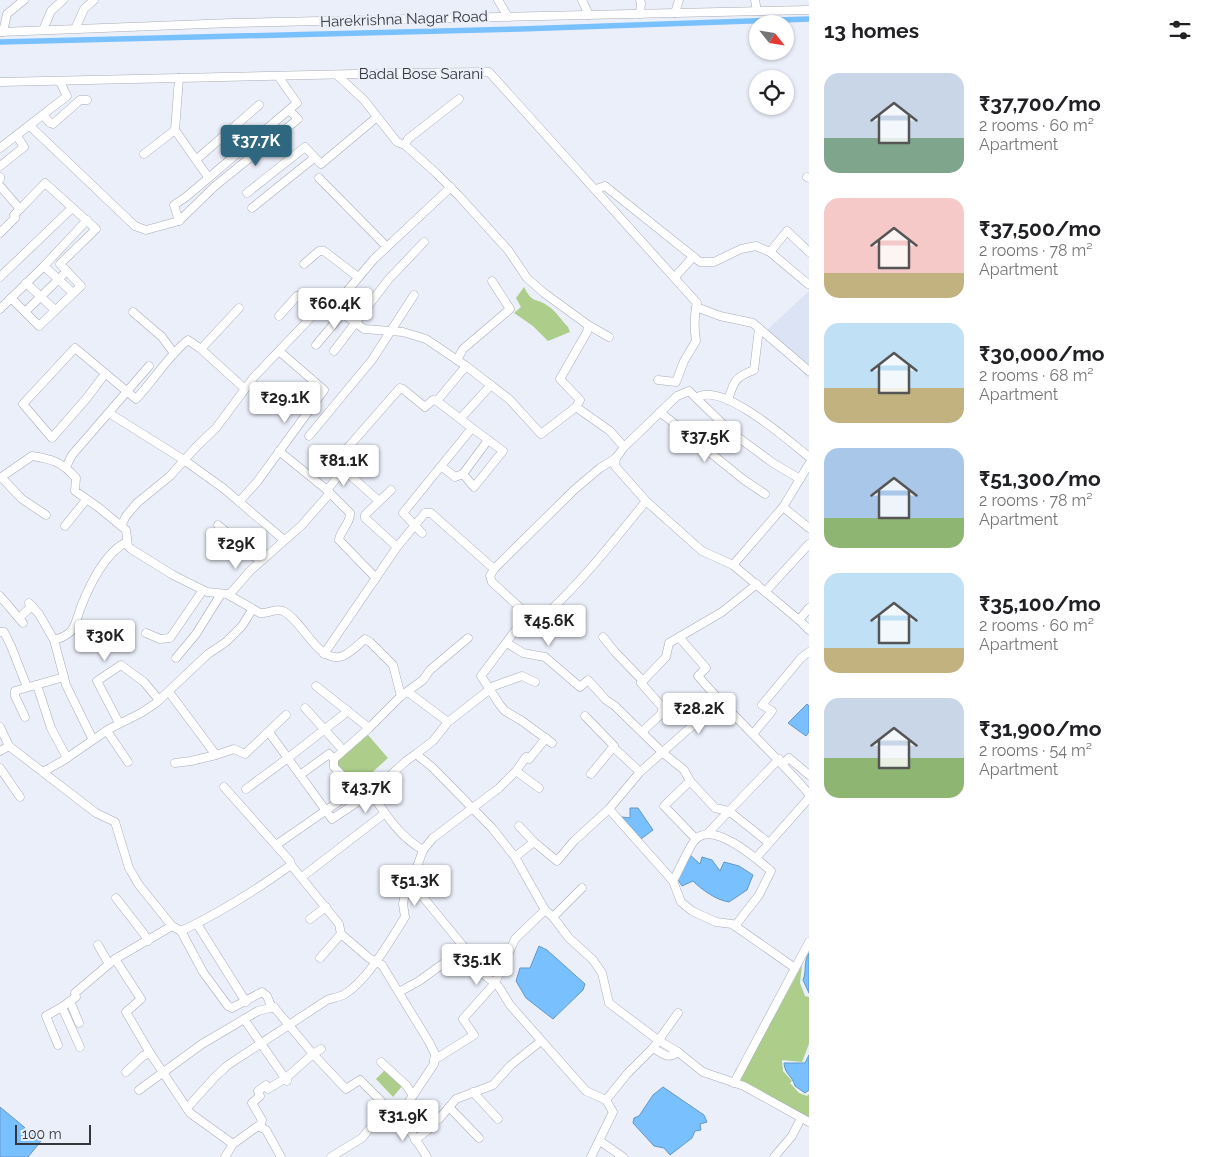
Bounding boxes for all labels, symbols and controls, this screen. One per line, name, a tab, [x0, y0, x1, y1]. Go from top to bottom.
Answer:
street label: Harekrishna Nagar Road	[320, 7, 488, 31]
north arrow	[749, 15, 794, 60]
map controls	[749, 15, 794, 115]
icon: filters	[1166, 16, 1194, 44]
text: 13 homes	[824, 18, 919, 43]
street label: Badal Bose Sarani	[359, 65, 483, 83]
button: locate	[749, 70, 794, 115]
text: ₹37,700/mo	[979, 91, 1101, 116]
icon: home	[864, 93, 924, 153]
text: 2 rooms · 60 m²	[979, 116, 1094, 135]
pin: ₹37.7K	[215, 124, 297, 167]
text: ₹37.7K	[232, 131, 280, 150]
text: Apartment	[979, 135, 1058, 154]
text: ₹37,500/mo	[979, 216, 1101, 241]
icon: home	[864, 218, 924, 278]
text: 2 rooms · 78 m²	[979, 241, 1092, 260]
text: Apartment	[979, 260, 1058, 279]
pin: ₹60.4K	[294, 288, 376, 330]
text: ₹60.4K	[309, 294, 361, 313]
text: ₹30,000/mo	[979, 341, 1104, 366]
icon: home	[864, 343, 924, 403]
text: 2 rooms · 68 m²	[979, 366, 1094, 385]
pin: ₹29.1K	[244, 382, 326, 424]
text: Apartment	[979, 385, 1058, 404]
text: ₹29.1K	[260, 388, 310, 407]
pin: ₹37.5K	[664, 420, 746, 463]
text: ₹37.5K	[681, 427, 729, 446]
pin: ₹81.1K	[303, 444, 385, 487]
text: ₹81.1K	[320, 451, 368, 470]
text: ₹51,300/mo	[979, 466, 1101, 491]
icon: home	[864, 468, 924, 528]
text: 2 rooms · 78 m²	[979, 491, 1092, 510]
text: Apartment	[979, 510, 1058, 529]
pin: ₹29K	[206, 528, 266, 570]
text: ₹29K	[217, 534, 255, 553]
text: ₹35,100/mo	[979, 591, 1101, 616]
icon: home	[864, 593, 924, 653]
pin: ₹45.6K	[508, 604, 590, 647]
text: ₹45.6K	[524, 611, 574, 630]
text: 2 rooms · 60 m²	[979, 616, 1094, 635]
pin: ₹30K	[75, 620, 135, 662]
text: ₹30K	[86, 626, 124, 645]
text: Apartment	[979, 635, 1058, 654]
pin: ₹28.2K	[658, 692, 740, 735]
text: ₹28.2K	[674, 699, 724, 718]
text: ₹31,900/mo	[979, 716, 1101, 741]
icon: home	[864, 718, 924, 778]
text: 2 rooms · 54 m²	[979, 741, 1092, 760]
text: Apartment	[979, 760, 1058, 779]
pin: ₹43.7K	[325, 772, 407, 814]
text: ₹43.7K	[341, 778, 391, 797]
pin: ₹51.3K	[374, 864, 456, 907]
text: ₹51.3K	[391, 871, 439, 890]
pin: ₹35.1K	[436, 944, 518, 986]
text: ₹35.1K	[453, 950, 501, 969]
pin: ₹31.9K	[362, 1100, 444, 1142]
text: ₹31.9K	[378, 1106, 428, 1125]
scale bar	[15, 1122, 91, 1145]
text: 100 m	[22, 1126, 62, 1142]

